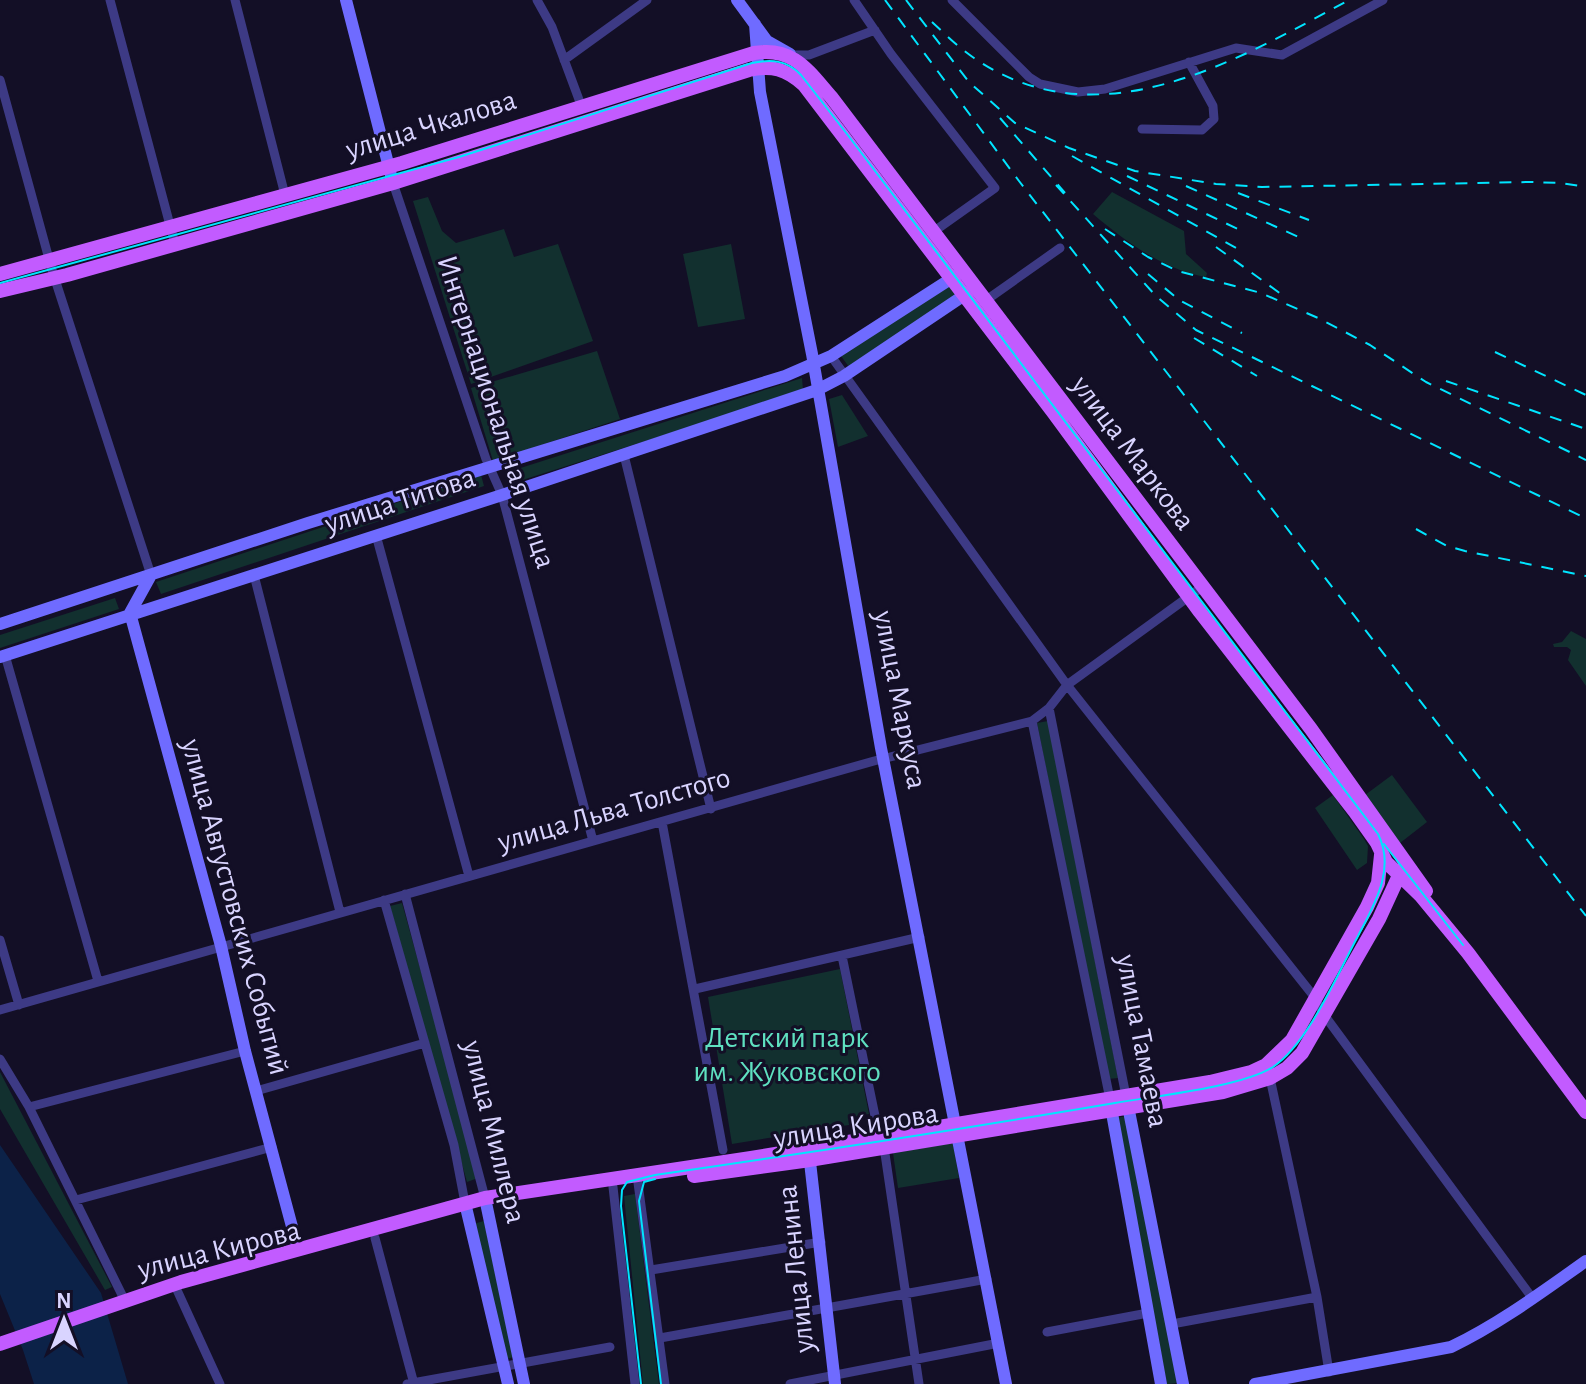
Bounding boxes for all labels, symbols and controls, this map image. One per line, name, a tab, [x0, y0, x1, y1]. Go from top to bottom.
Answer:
street label: улица Чкалова	[341, 85, 520, 165]
street label: Интернациональная улица	[431, 252, 561, 572]
street label: улица Маркова	[1065, 370, 1200, 536]
street label: улица Титова	[320, 463, 479, 540]
street label: улица Маркуса	[868, 607, 932, 792]
street label: улица Августовских Событий	[175, 735, 294, 1078]
street label: улица Льва Толстого	[493, 762, 734, 858]
street label: улица Тамаева	[1110, 951, 1173, 1130]
park label: Детский парк им. Жуковского	[693, 1023, 881, 1087]
street label: улица Миллера	[457, 1037, 531, 1227]
street label: улица Кирова	[770, 1098, 941, 1154]
street label: улица Ленина	[772, 1184, 820, 1355]
street label: улица Кирова	[134, 1215, 303, 1285]
north arrow	[24, 1280, 104, 1360]
text: N	[56, 1290, 72, 1312]

